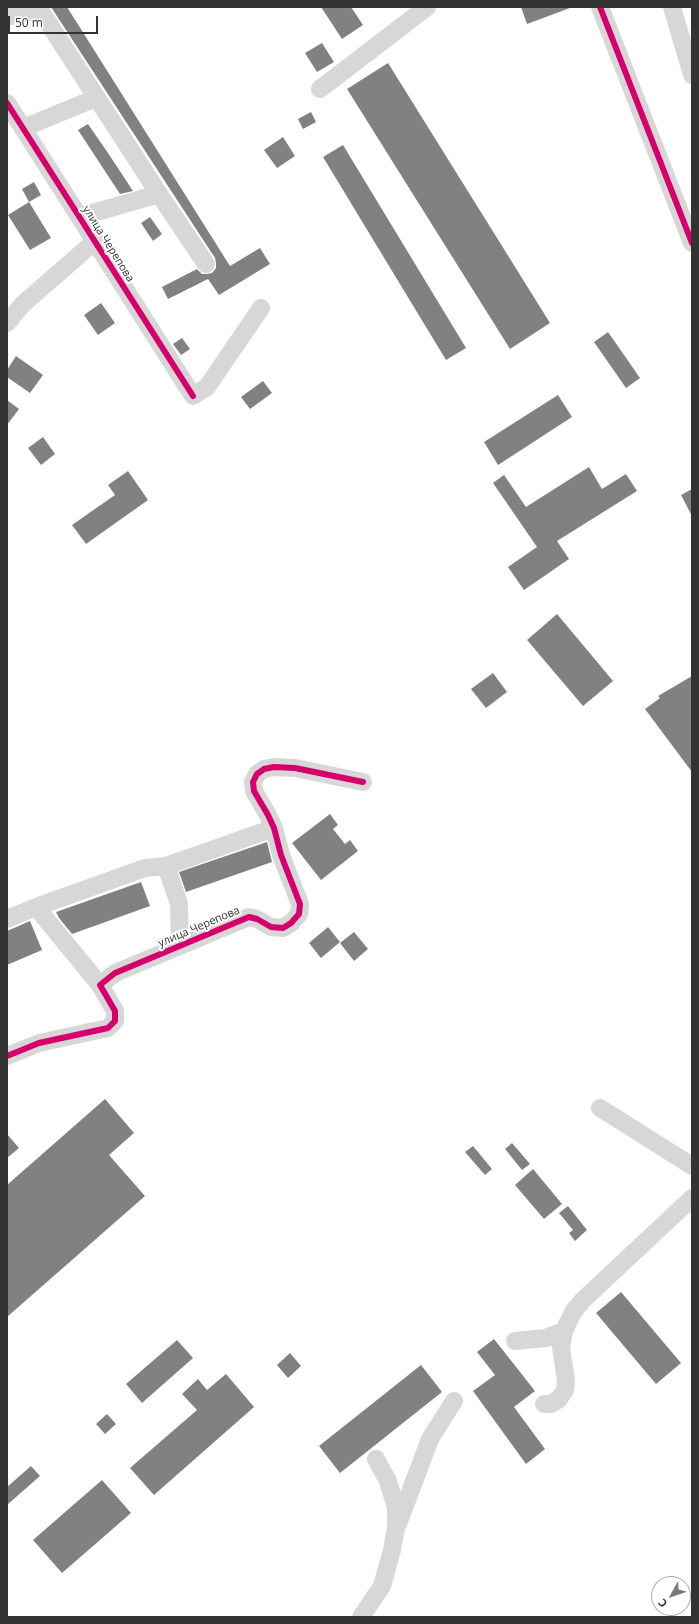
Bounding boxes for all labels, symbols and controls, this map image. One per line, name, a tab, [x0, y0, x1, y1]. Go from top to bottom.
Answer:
scale bar	[10, 8, 100, 34]
text: 50 m	[15, 14, 43, 31]
street label: улица Черепова	[79, 204, 137, 284]
street label: улица Черепова	[156, 904, 242, 950]
north arrow	[651, 1576, 691, 1616]
text: С	[654, 1596, 670, 1611]

